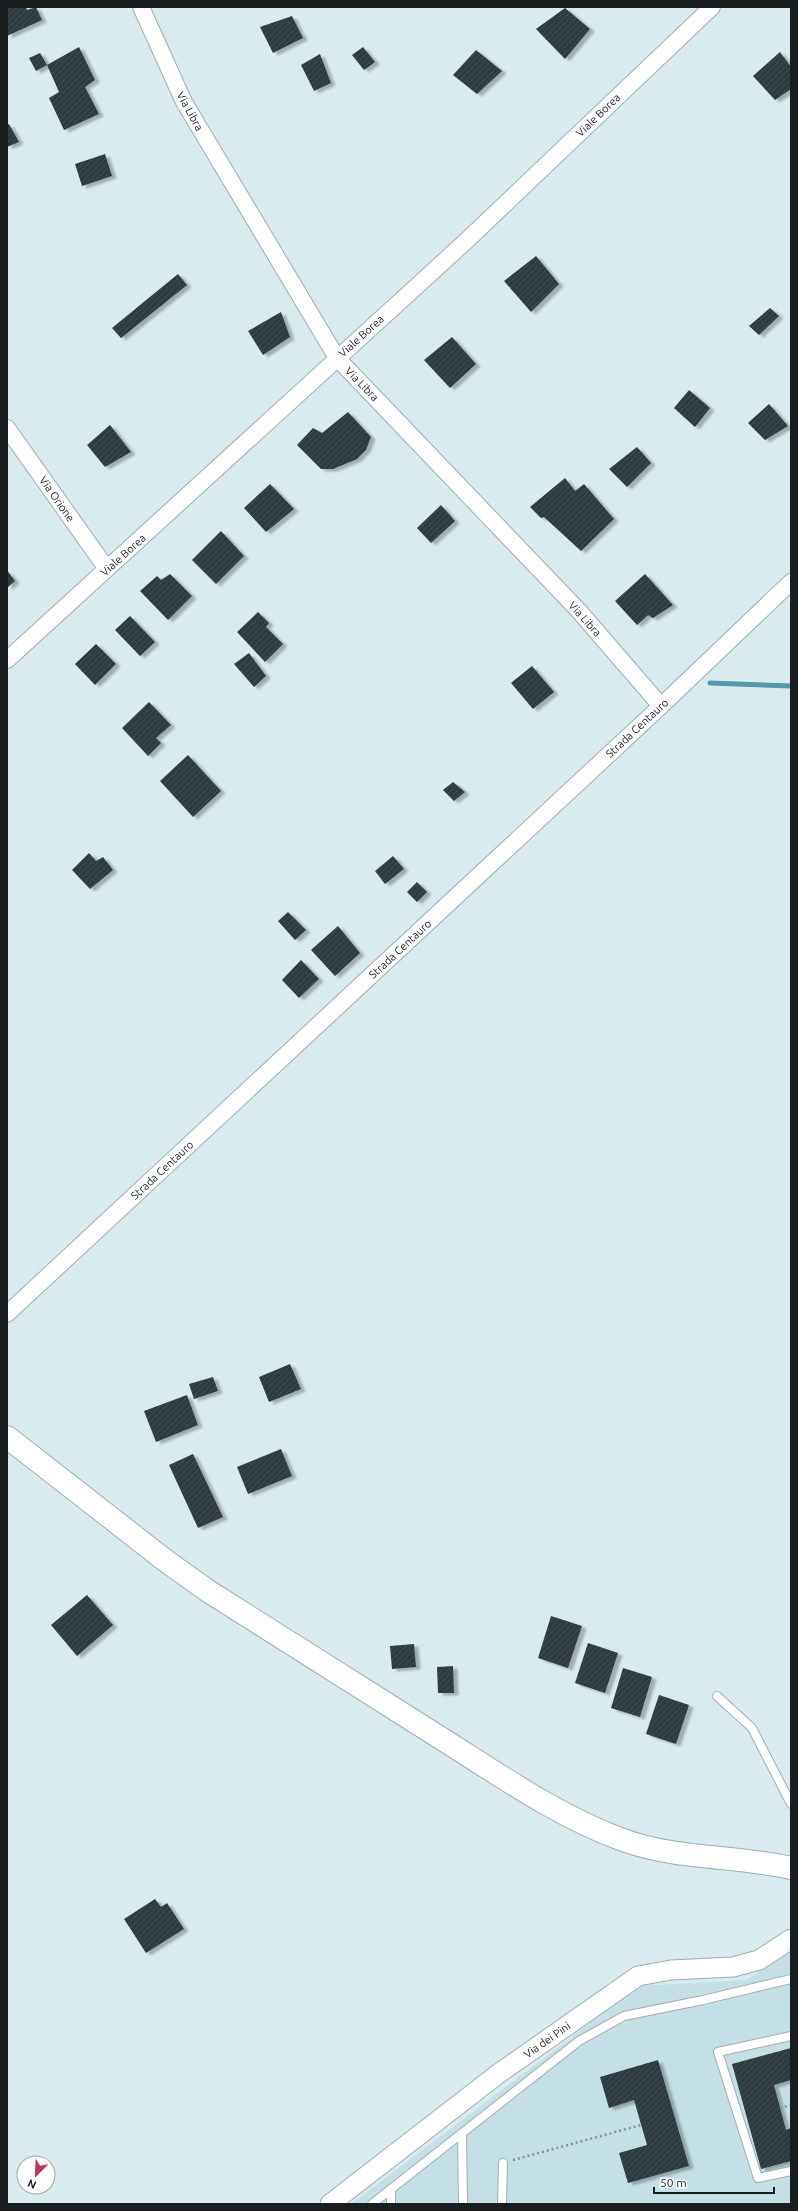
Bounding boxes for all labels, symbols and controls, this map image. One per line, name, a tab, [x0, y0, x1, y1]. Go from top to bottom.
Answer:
street label: Via Libra	[174, 89, 206, 133]
street label: Viale Borea	[574, 91, 622, 139]
street label: Viale Borea	[336, 313, 386, 359]
street label: Via Libra	[343, 364, 381, 404]
street label: Via Orione	[37, 474, 77, 524]
street label: Viale Borea	[98, 532, 148, 578]
street label: Via Libra	[566, 599, 604, 639]
street label: Strada Centauro	[603, 696, 671, 760]
street label: Strada Centauro	[366, 917, 434, 981]
street label: Strada Centauro	[128, 1138, 196, 1202]
street label: Via dei Pini	[521, 2020, 573, 2060]
north arrow	[16, 2155, 56, 2195]
scale bar	[654, 2169, 774, 2195]
text: 50 m	[660, 2176, 687, 2189]
text: N	[26, 2177, 38, 2191]

